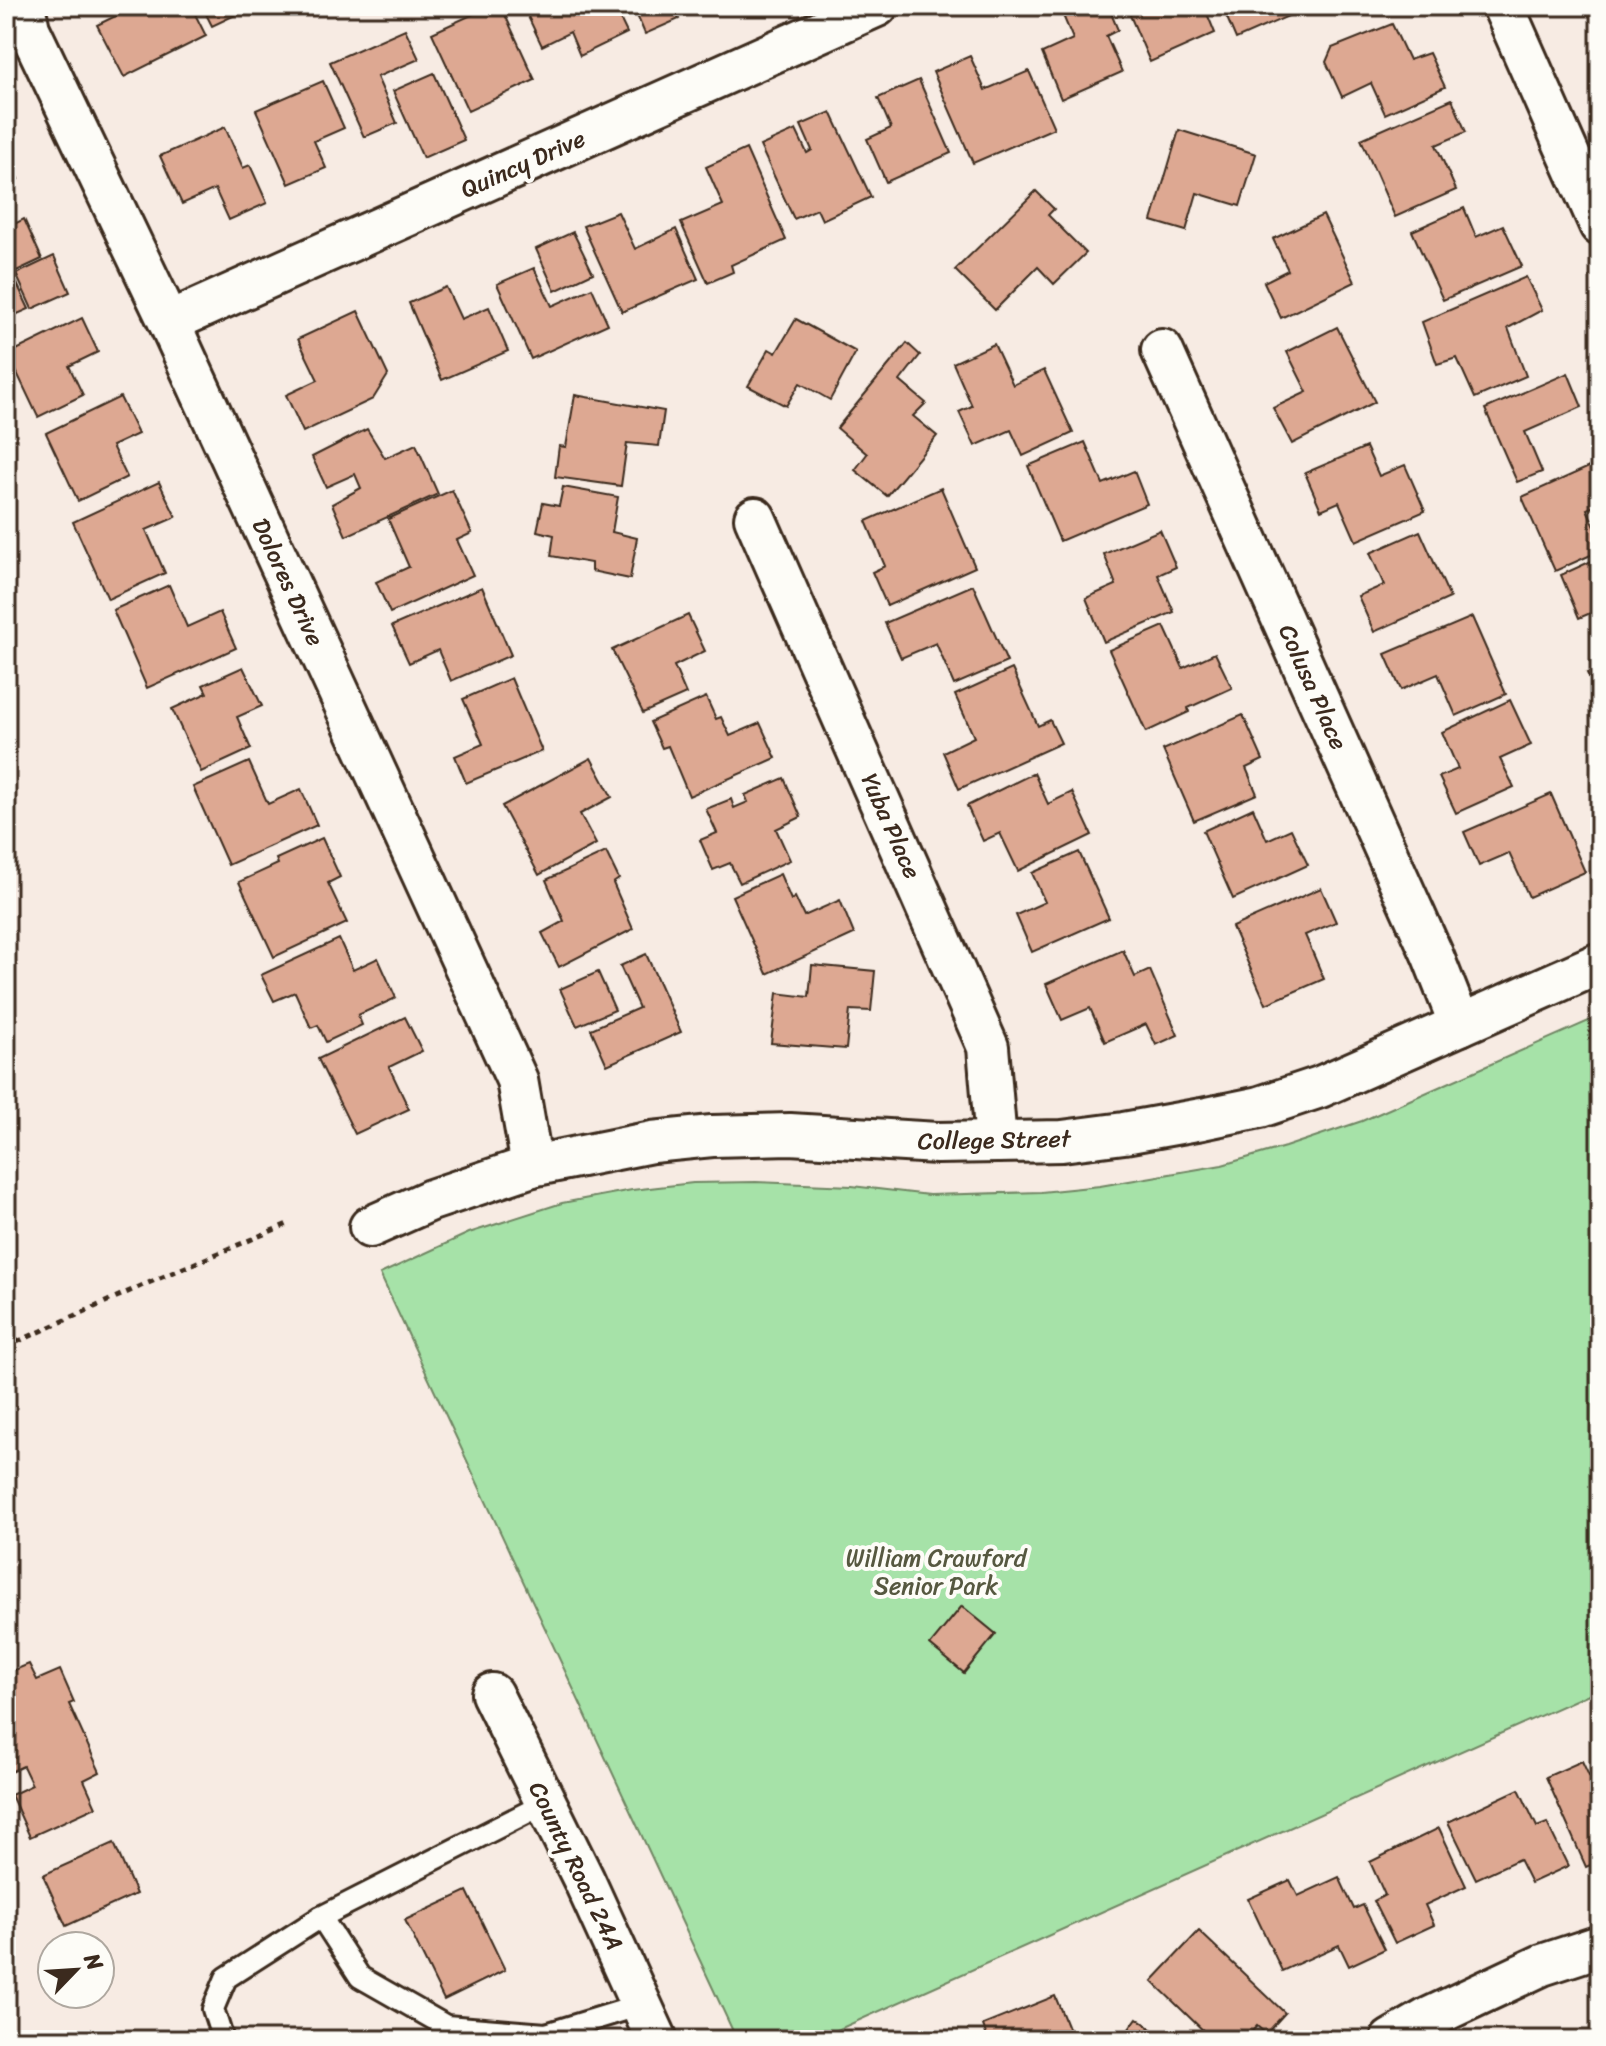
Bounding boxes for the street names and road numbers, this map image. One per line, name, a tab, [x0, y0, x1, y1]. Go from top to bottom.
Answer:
street label: Quincy Drive	[454, 118, 592, 210]
street label: Dolores Drive	[240, 511, 336, 653]
street label: Colusa Place	[1267, 617, 1359, 757]
street label: Yuba Place	[849, 766, 933, 886]
street label: College Street	[917, 1118, 1072, 1162]
street label: County Road 24A	[517, 1774, 635, 1958]

